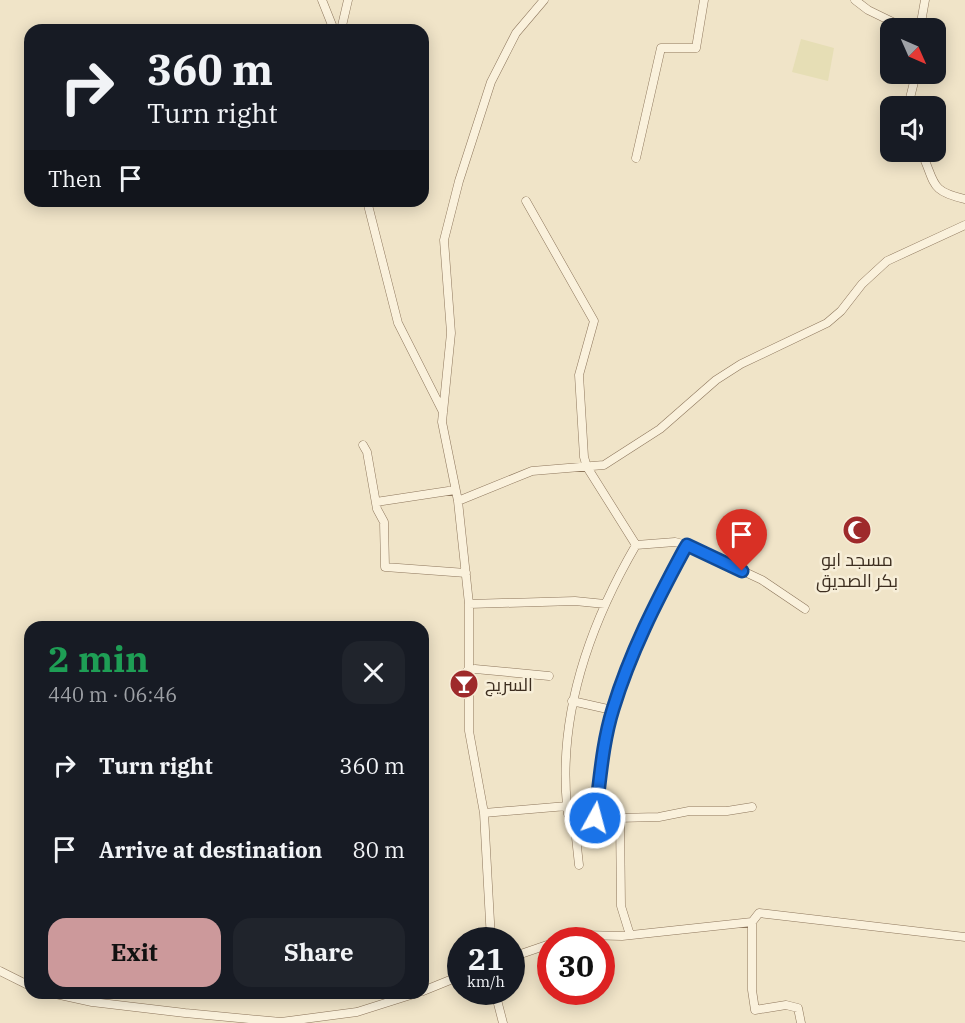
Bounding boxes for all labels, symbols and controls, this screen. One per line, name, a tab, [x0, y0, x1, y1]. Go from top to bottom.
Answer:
north arrow	[880, 18, 946, 84]
map controls	[880, 18, 946, 162]
text: 360 m	[147, 42, 273, 97]
icon: right	[48, 48, 126, 126]
text: Turn right	[147, 95, 278, 130]
button: sound	[880, 96, 946, 162]
icon: arrive	[114, 162, 147, 195]
text: Then	[48, 164, 102, 193]
pin	[716, 509, 767, 571]
mosque icon: مسجد ابو بكر الصديق	[841, 514, 873, 546]
icon: arrive	[725, 518, 758, 551]
place label: مسجد ابو بكر الصديق	[816, 548, 898, 593]
text: 2 min	[48, 635, 149, 682]
button: close	[342, 641, 405, 704]
bar icon: السريج	[448, 668, 480, 700]
place label: السريج	[485, 673, 533, 697]
text: 440 m · 06:46	[48, 681, 177, 708]
icon: right	[48, 749, 81, 782]
text: Turn right	[99, 751, 213, 780]
text: 360 m	[339, 751, 405, 780]
position arrow	[563, 786, 627, 850]
icon: arrive	[48, 833, 81, 866]
text: Arrive at destination	[99, 835, 322, 864]
text: 80 m	[353, 835, 405, 864]
button: Exit	[48, 918, 221, 987]
button: Share	[233, 918, 405, 987]
speed limit sign: 30	[537, 927, 615, 1005]
text: 21	[468, 939, 504, 978]
text: km/h	[467, 972, 505, 991]

